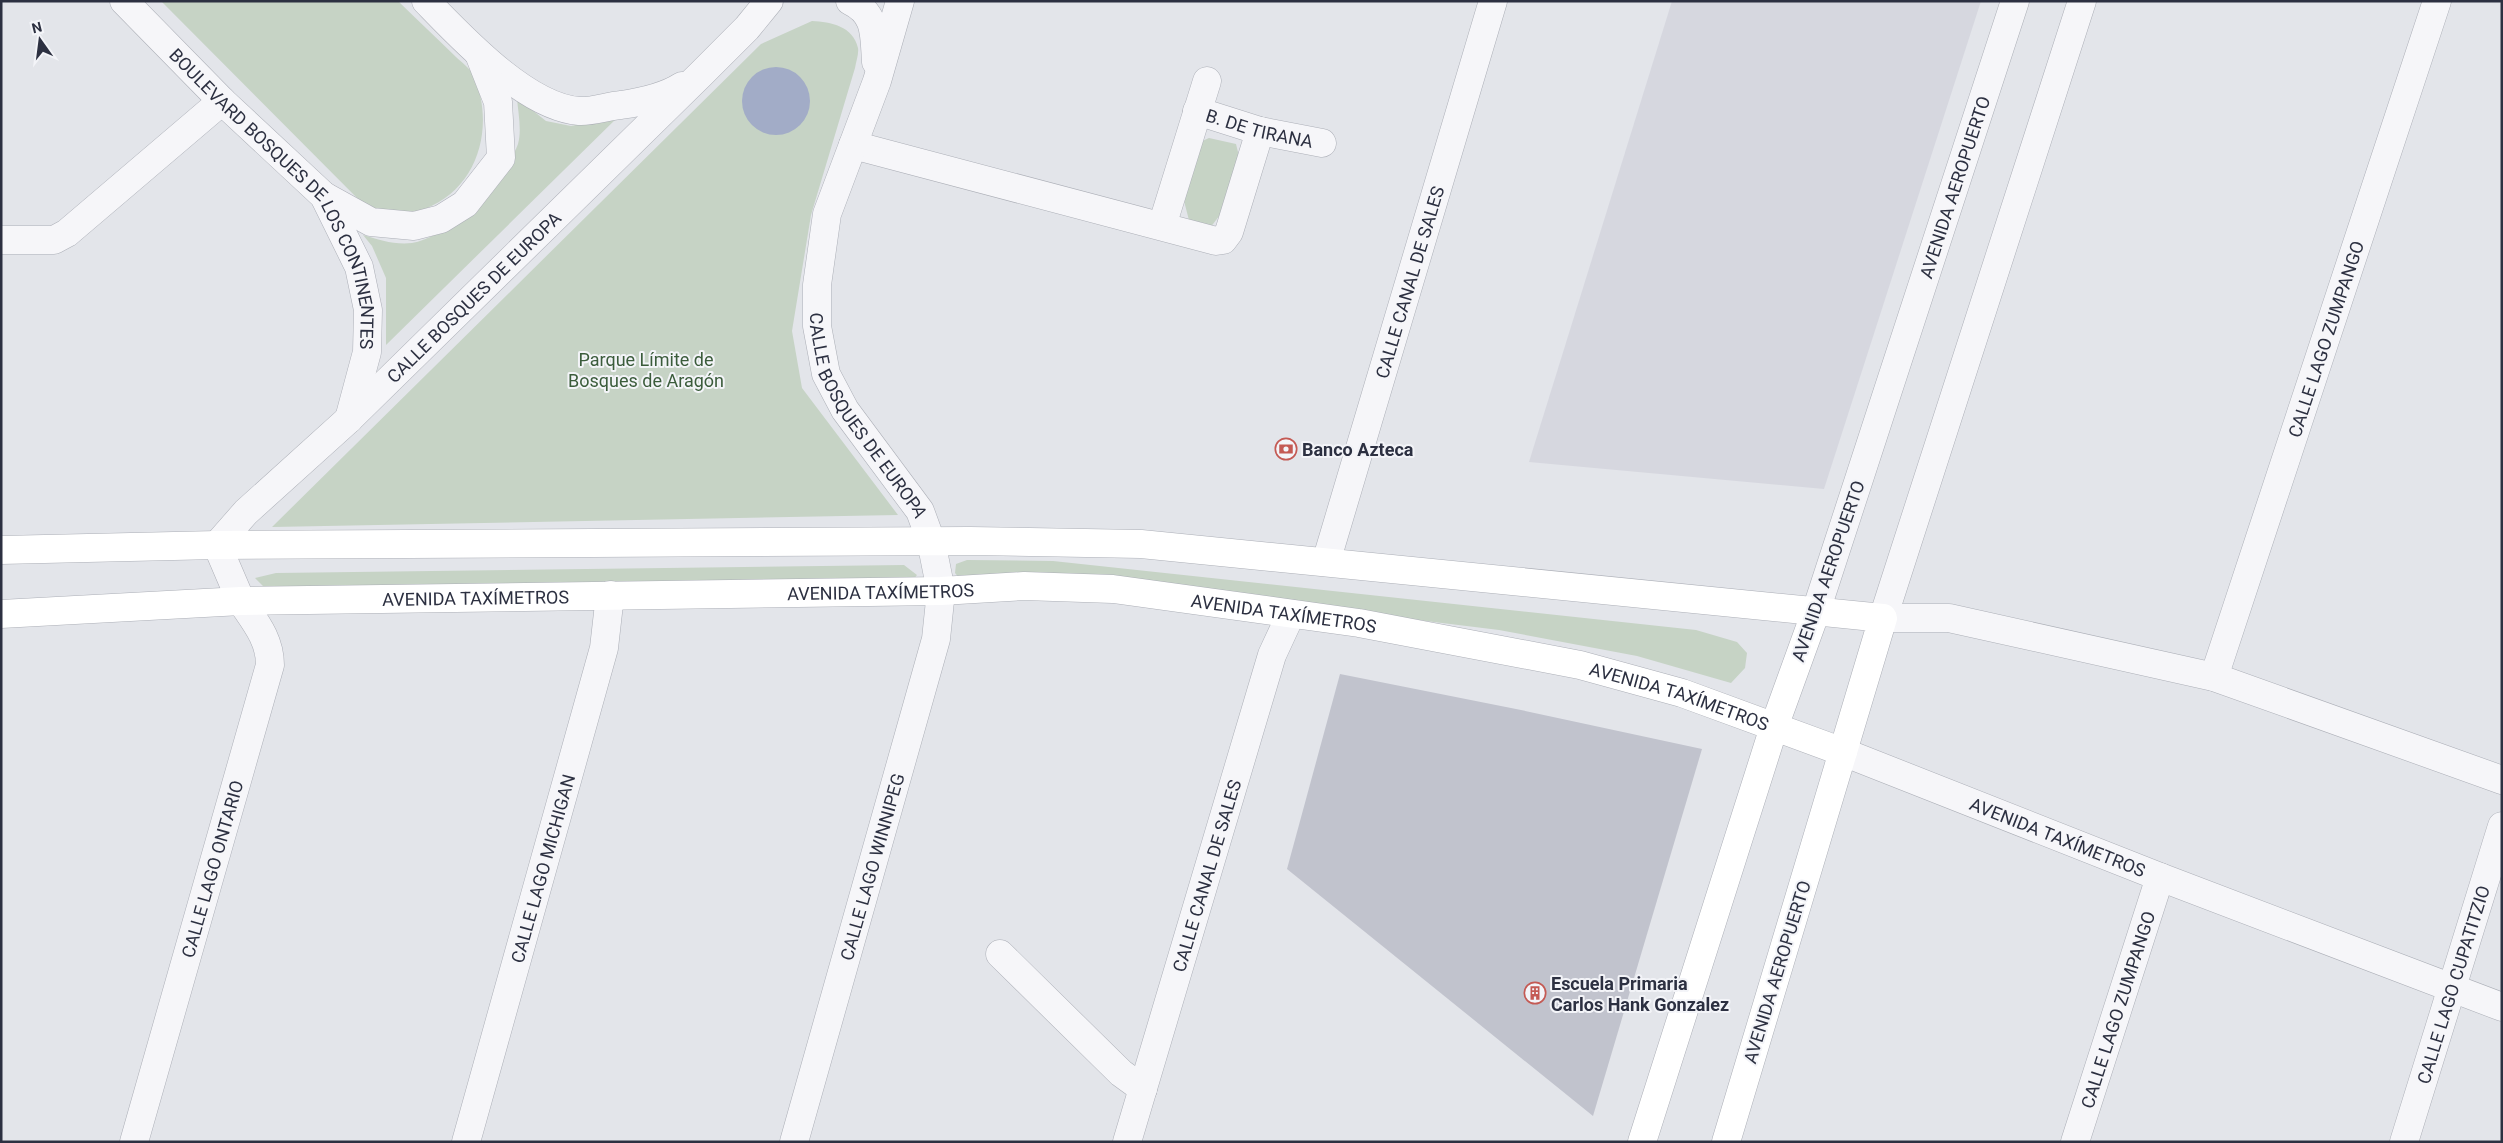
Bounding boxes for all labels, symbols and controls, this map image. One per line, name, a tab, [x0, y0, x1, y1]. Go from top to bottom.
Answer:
north arrow	[15, 15, 65, 65]
text: N	[30, 18, 44, 36]
street label: BOULEVARD BOSQUES DE LOS CONTINENTES	[166, 44, 379, 350]
street label: AVENIDA AEROPUERTO	[1915, 93, 1994, 281]
street label: B. DE TIRANA	[1203, 104, 1315, 152]
street label: CALLE CANAL DE SALES	[1371, 183, 1448, 381]
street label: CALLE BOSQUES DE EUROPA	[382, 207, 565, 387]
street label: CALLE LAGO ZUMPANGO	[2283, 238, 2368, 440]
street label: CALLE BOSQUES DE EUROPA	[806, 312, 932, 521]
park label: Parque Límite de Bosques de Aragón	[568, 349, 724, 391]
bank icon: Banco Azteca	[1274, 437, 1298, 461]
place label: Banco Azteca	[1302, 439, 1414, 460]
street label: AVENIDA AEROPUERTO	[1787, 478, 1869, 664]
street label: AVENIDA TAXÍMETROS	[787, 579, 975, 604]
street label: AVENIDA TAXÍMETROS	[382, 586, 570, 609]
street label: AVENIDA TAXÍMETROS	[1190, 589, 1378, 637]
street label: AVENIDA TAXÍMETROS	[1587, 658, 1772, 735]
street label: CALLE LAGO WINNIPEG	[835, 771, 908, 963]
street label: CALLE LAGO MICHIGAN	[506, 772, 579, 965]
street label: CALLE CANAL DE SALES	[1168, 777, 1245, 974]
street label: CALLE LAGO ONTARIO	[177, 778, 247, 960]
street label: AVENIDA TAXÍMETROS	[1967, 793, 2149, 881]
street label: AVENIDA AEROPUERTO	[1739, 878, 1815, 1066]
street label: CALLE LAGO CUPATITZIO	[2412, 883, 2494, 1086]
street label: CALLE LAGO ZUMPANGO	[2076, 908, 2159, 1111]
place label: Escuela Primaria Carlos Hank Gonzalez	[1551, 973, 1729, 1015]
building icon: Escuela Primaria Carlos Hank Gonzalez	[1523, 981, 1547, 1005]

